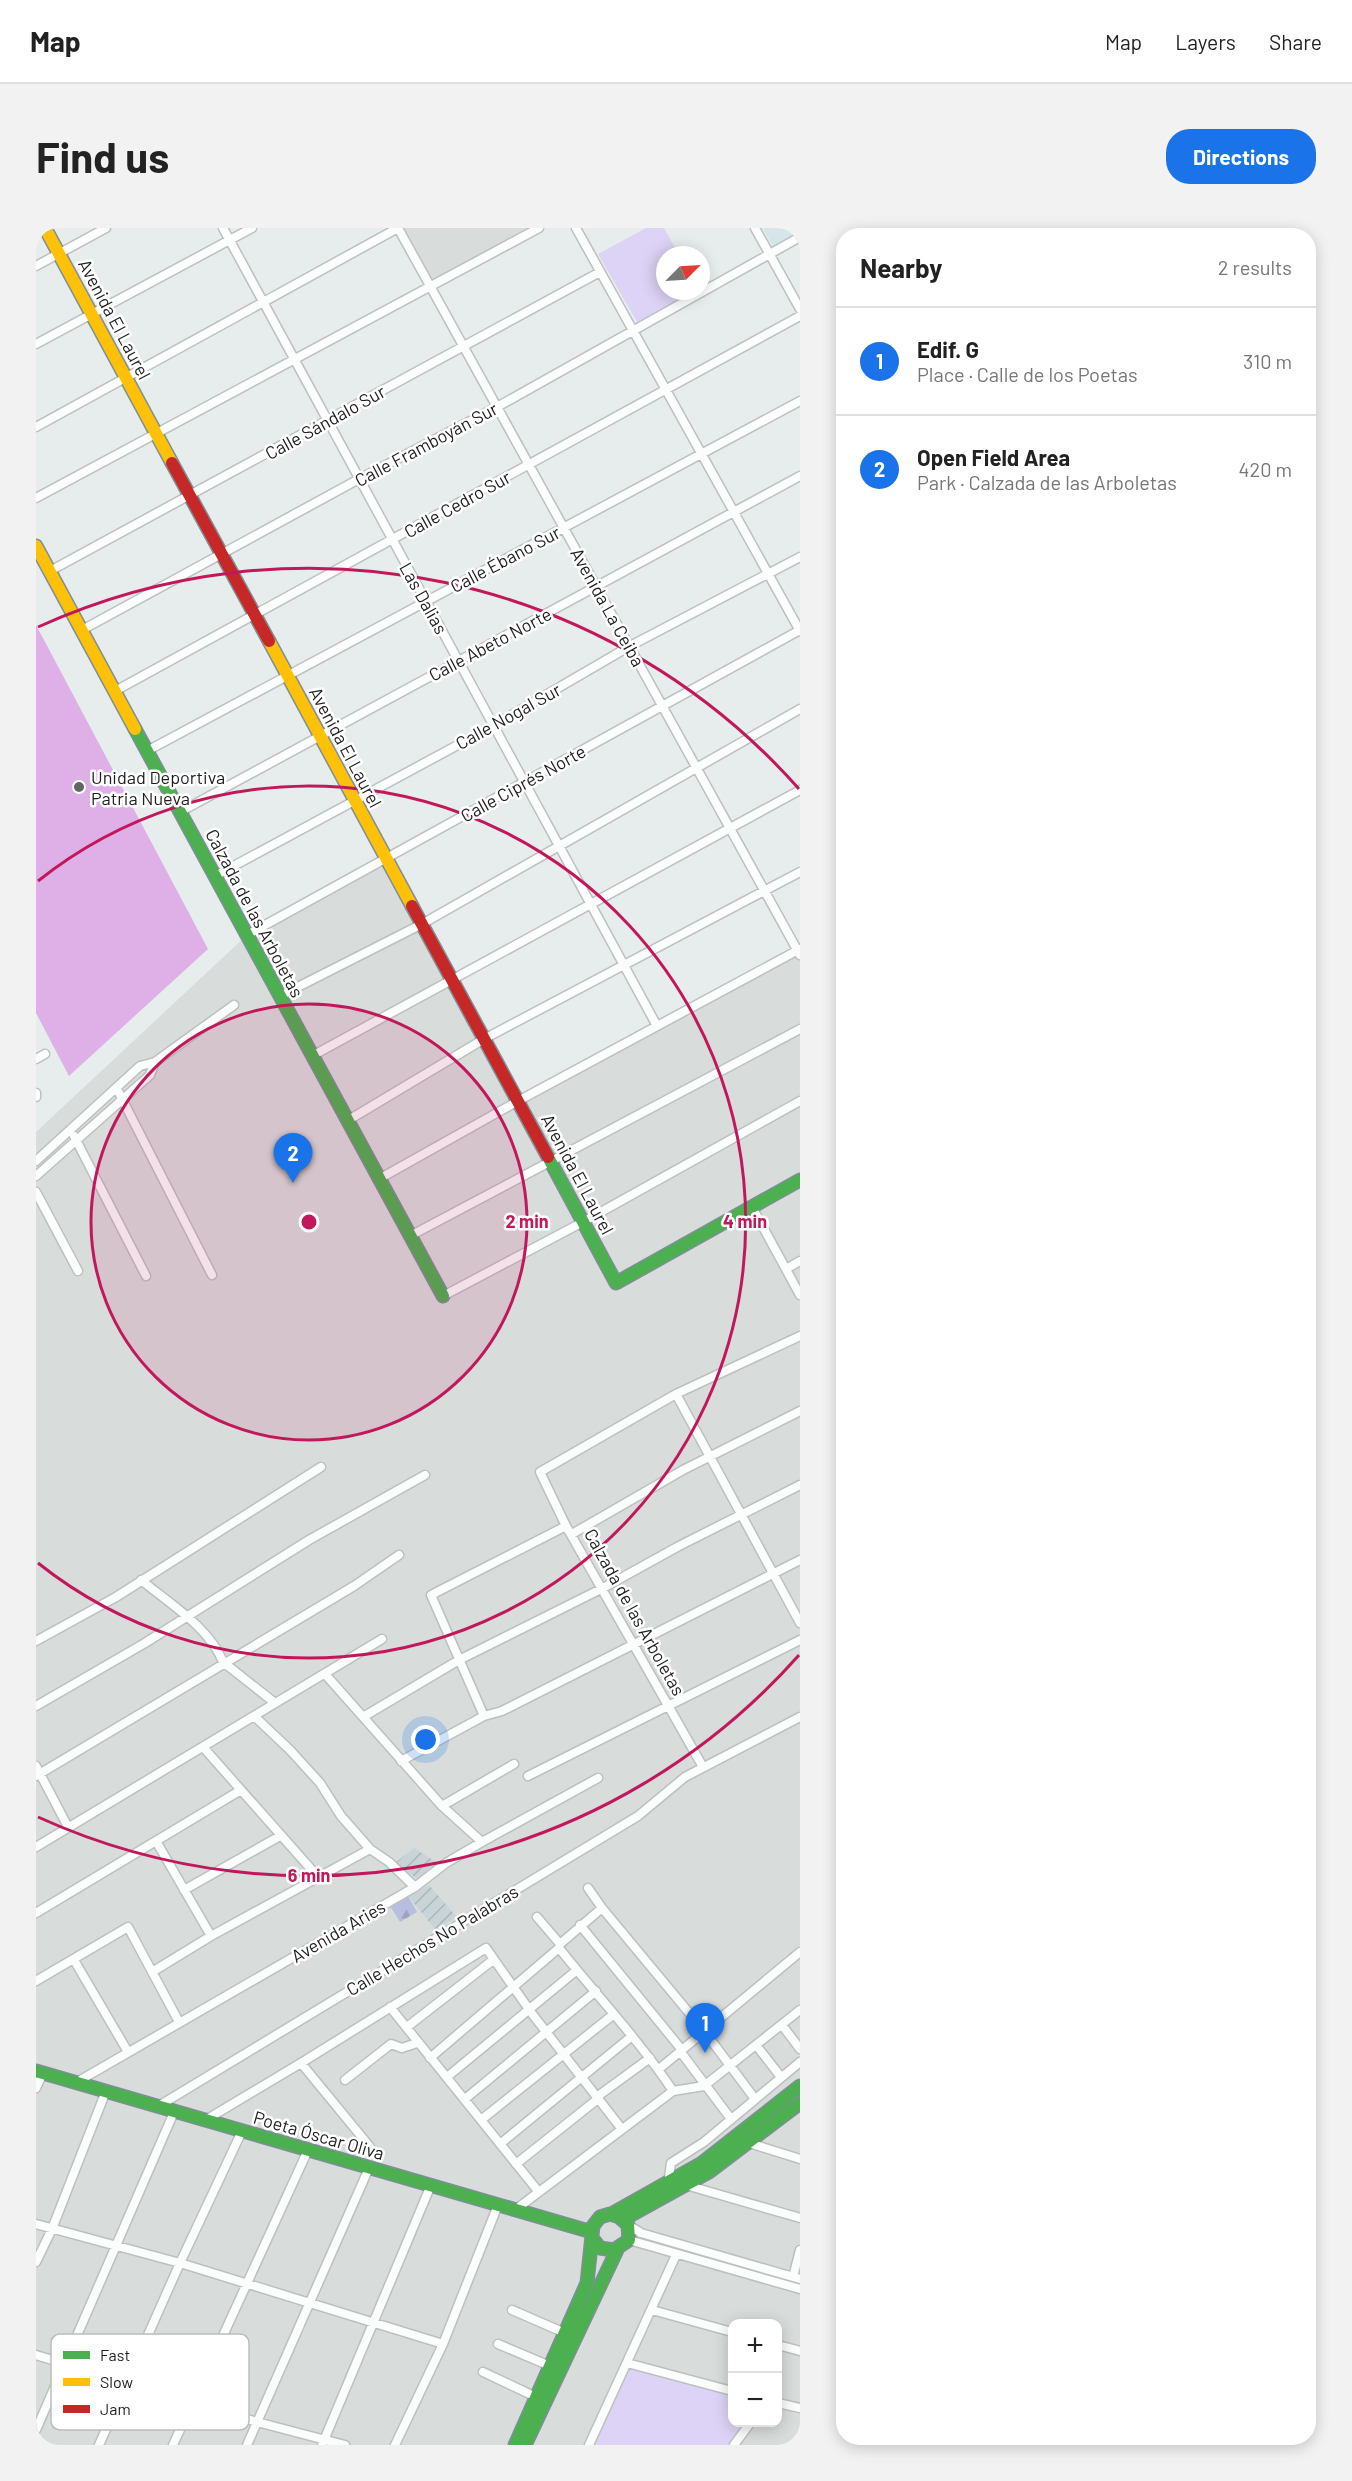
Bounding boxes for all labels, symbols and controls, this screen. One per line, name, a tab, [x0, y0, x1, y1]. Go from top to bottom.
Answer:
text: Map	[30, 24, 81, 58]
text: Map	[1105, 29, 1142, 54]
text: Layers	[1175, 29, 1236, 54]
text: Share	[1269, 29, 1322, 54]
button: Directions	[1166, 129, 1316, 184]
text: Find us	[36, 131, 169, 181]
north arrow	[656, 246, 710, 300]
text: Nearby	[860, 252, 942, 283]
street label: Avenida El Laurel	[74, 255, 156, 383]
text: 2 results	[1218, 255, 1292, 279]
text: Edif. G	[917, 336, 979, 362]
text: 1	[876, 349, 883, 373]
text: 310 m	[1243, 349, 1292, 373]
text: Place · Calle de los Poetas	[917, 362, 1138, 386]
street label: Calle Sándalo Sur	[261, 380, 389, 464]
street label: Calle Framboyán Sur	[351, 397, 502, 491]
text: Open Field Area	[917, 444, 1070, 470]
text: 2	[874, 457, 885, 481]
text: 420 m	[1238, 457, 1292, 481]
street label: Calle Cedro Sur	[400, 465, 514, 542]
text: Park · Calzada de las Arboletas	[917, 470, 1177, 494]
street label: Calle Ébano Sur	[446, 521, 564, 597]
street label: Avenida La Ceiba	[566, 544, 650, 670]
street label: Las Dalias	[395, 558, 453, 638]
street label: Calle Abeto Norte	[425, 602, 555, 686]
street label: Calle Nogal Sur	[452, 678, 565, 754]
street label: Avenida El Laurel	[305, 683, 387, 811]
street label: Calle Ciprés Norte	[457, 740, 589, 826]
place label: Unidad Deportiva Patria Nueva	[91, 766, 225, 809]
marker: Unidad Deportiva Patria Nueva	[72, 780, 86, 794]
street label: Calzada de las Arboletas	[201, 825, 309, 1001]
street label: Avenida El Laurel	[537, 1110, 619, 1238]
pin: 2	[274, 1134, 312, 1183]
text: 2 min	[505, 1210, 549, 1232]
text: 4 min	[723, 1210, 767, 1232]
centre of rings	[299, 1212, 319, 1232]
street label: Calzada de las Arboletas	[580, 1525, 690, 1699]
your location	[411, 1725, 440, 1754]
text: 6 min	[288, 1864, 330, 1886]
street label: Calle Hechos No Palabras	[342, 1880, 522, 2000]
street label: Avenida Aries	[287, 1895, 389, 1967]
pin: 1	[686, 2004, 724, 2053]
street label: Poeta Óscar Oliva	[251, 2106, 387, 2164]
map controls	[728, 2319, 782, 2427]
button: +	[728, 2319, 782, 2373]
legend	[51, 2334, 249, 2430]
text: Fast	[100, 2345, 130, 2364]
text: Slow	[100, 2372, 133, 2391]
button: −	[728, 2373, 782, 2427]
text: Jam	[100, 2399, 131, 2418]

